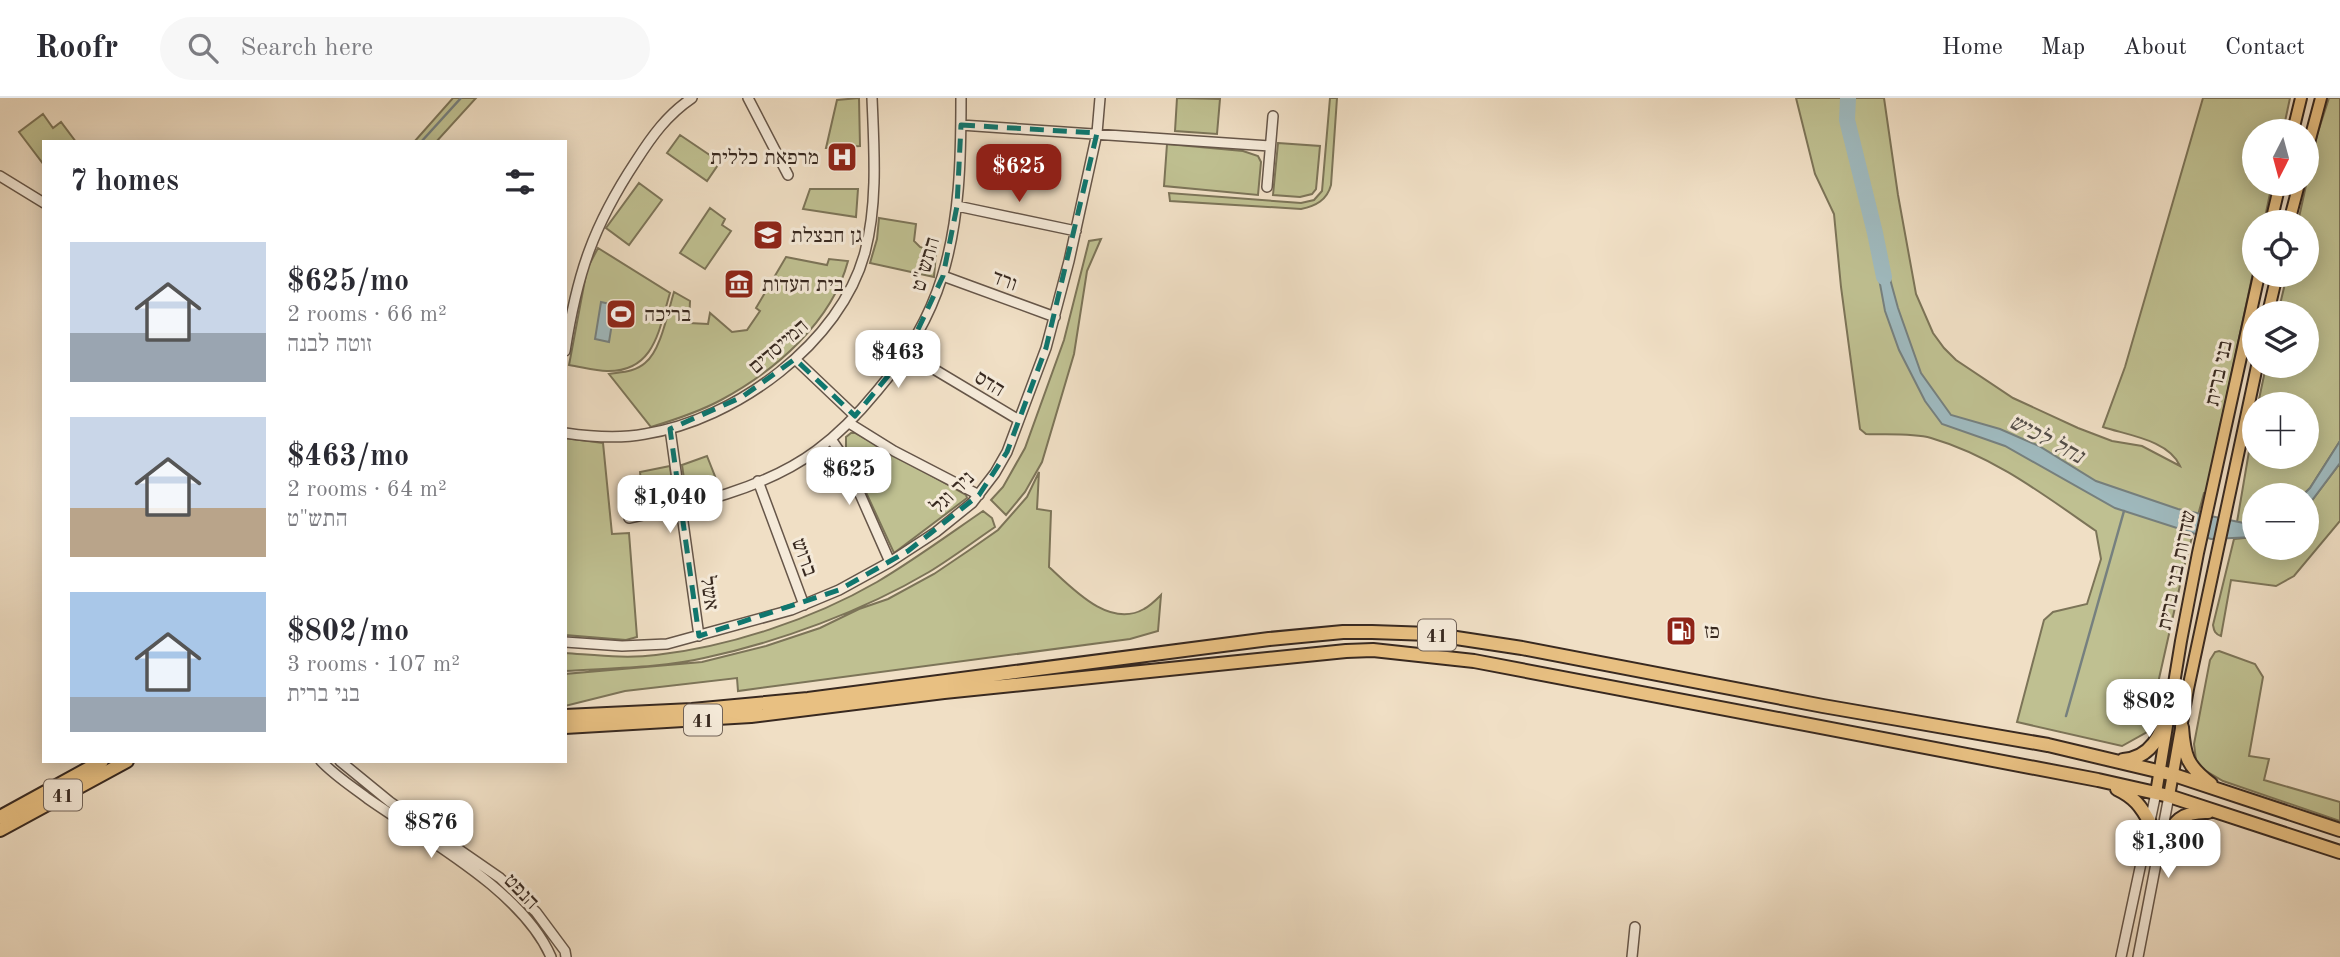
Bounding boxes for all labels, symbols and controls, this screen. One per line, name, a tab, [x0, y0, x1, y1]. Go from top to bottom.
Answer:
search box	[160, 17, 650, 80]
icon: search	[184, 29, 222, 67]
text: Roofr	[35, 32, 118, 65]
text: Search here	[240, 35, 373, 61]
text: Home	[1942, 36, 2003, 60]
text: Map	[2041, 36, 2085, 60]
text: About	[2123, 36, 2187, 60]
text: Contact	[2225, 36, 2305, 60]
north arrow	[2242, 119, 2319, 196]
map controls	[2242, 119, 2319, 560]
hospital icon: מרפאת כללית	[825, 140, 859, 174]
pin: $625	[978, 144, 1060, 204]
place label: מרפאת כללית	[710, 147, 819, 169]
text: $625	[992, 155, 1046, 178]
icon: filters	[501, 163, 539, 201]
text: 7 homes	[70, 167, 179, 197]
button: locate	[2242, 210, 2319, 287]
school or university icon: גן חבצלת	[751, 218, 785, 252]
place label: גן חבצלת	[791, 225, 862, 247]
street label: התש"ט	[909, 235, 944, 294]
text: $625/mo	[287, 267, 409, 297]
museum icon: בית העדות	[722, 267, 756, 301]
street label: ורד	[989, 267, 1020, 296]
icon: home	[126, 270, 210, 354]
place label: בית העדות	[762, 275, 844, 296]
sports icon: בריכה	[604, 297, 638, 331]
button: layers	[2242, 301, 2319, 378]
text: 2 rooms · 66 m²	[287, 303, 447, 326]
place label: בריכה	[644, 305, 691, 326]
street label: המייסדים	[745, 316, 813, 378]
pin: $463	[857, 330, 939, 390]
text: זוטה לבנה	[287, 333, 372, 356]
street label: בני ברית	[2202, 339, 2237, 408]
text: $463	[871, 341, 925, 364]
street label: הדס	[971, 367, 1008, 401]
button: +	[2242, 392, 2319, 469]
water label: נחל לכיש	[2005, 409, 2090, 469]
text: $463/mo	[287, 442, 409, 472]
icon: home	[126, 445, 210, 529]
pin: $625	[808, 448, 890, 507]
text: $625	[822, 458, 876, 481]
street label: ניר וגל	[927, 467, 979, 518]
pin: $1,040	[613, 476, 727, 535]
text: 2 rooms · 64 m²	[287, 478, 447, 501]
button: −	[2242, 483, 2319, 560]
text: $1,040	[633, 486, 707, 509]
text: התש"ט	[287, 508, 348, 531]
street label: שדרות בני ברית	[2155, 508, 2200, 632]
street label: ברוש	[787, 536, 820, 579]
street label: אשל	[696, 575, 722, 612]
fuel station icon: פז	[1664, 614, 1698, 648]
text: $802/mo	[287, 617, 409, 647]
icon: home	[126, 620, 210, 704]
road number: 41	[1418, 620, 1456, 650]
place label: פז	[1704, 622, 1720, 643]
text: 3 rooms · 107 m²	[287, 653, 460, 676]
pin: $802	[2108, 680, 2190, 739]
text: בני ברית	[287, 683, 360, 706]
text: $802	[2122, 690, 2176, 713]
road number: 41	[684, 705, 722, 736]
road number: 41	[44, 780, 82, 810]
pin: $876	[390, 800, 472, 860]
text: $876	[404, 811, 458, 834]
pin: $1,300	[2111, 820, 2225, 880]
text: $1,300	[2131, 831, 2205, 854]
street label: הנפט	[500, 870, 542, 914]

